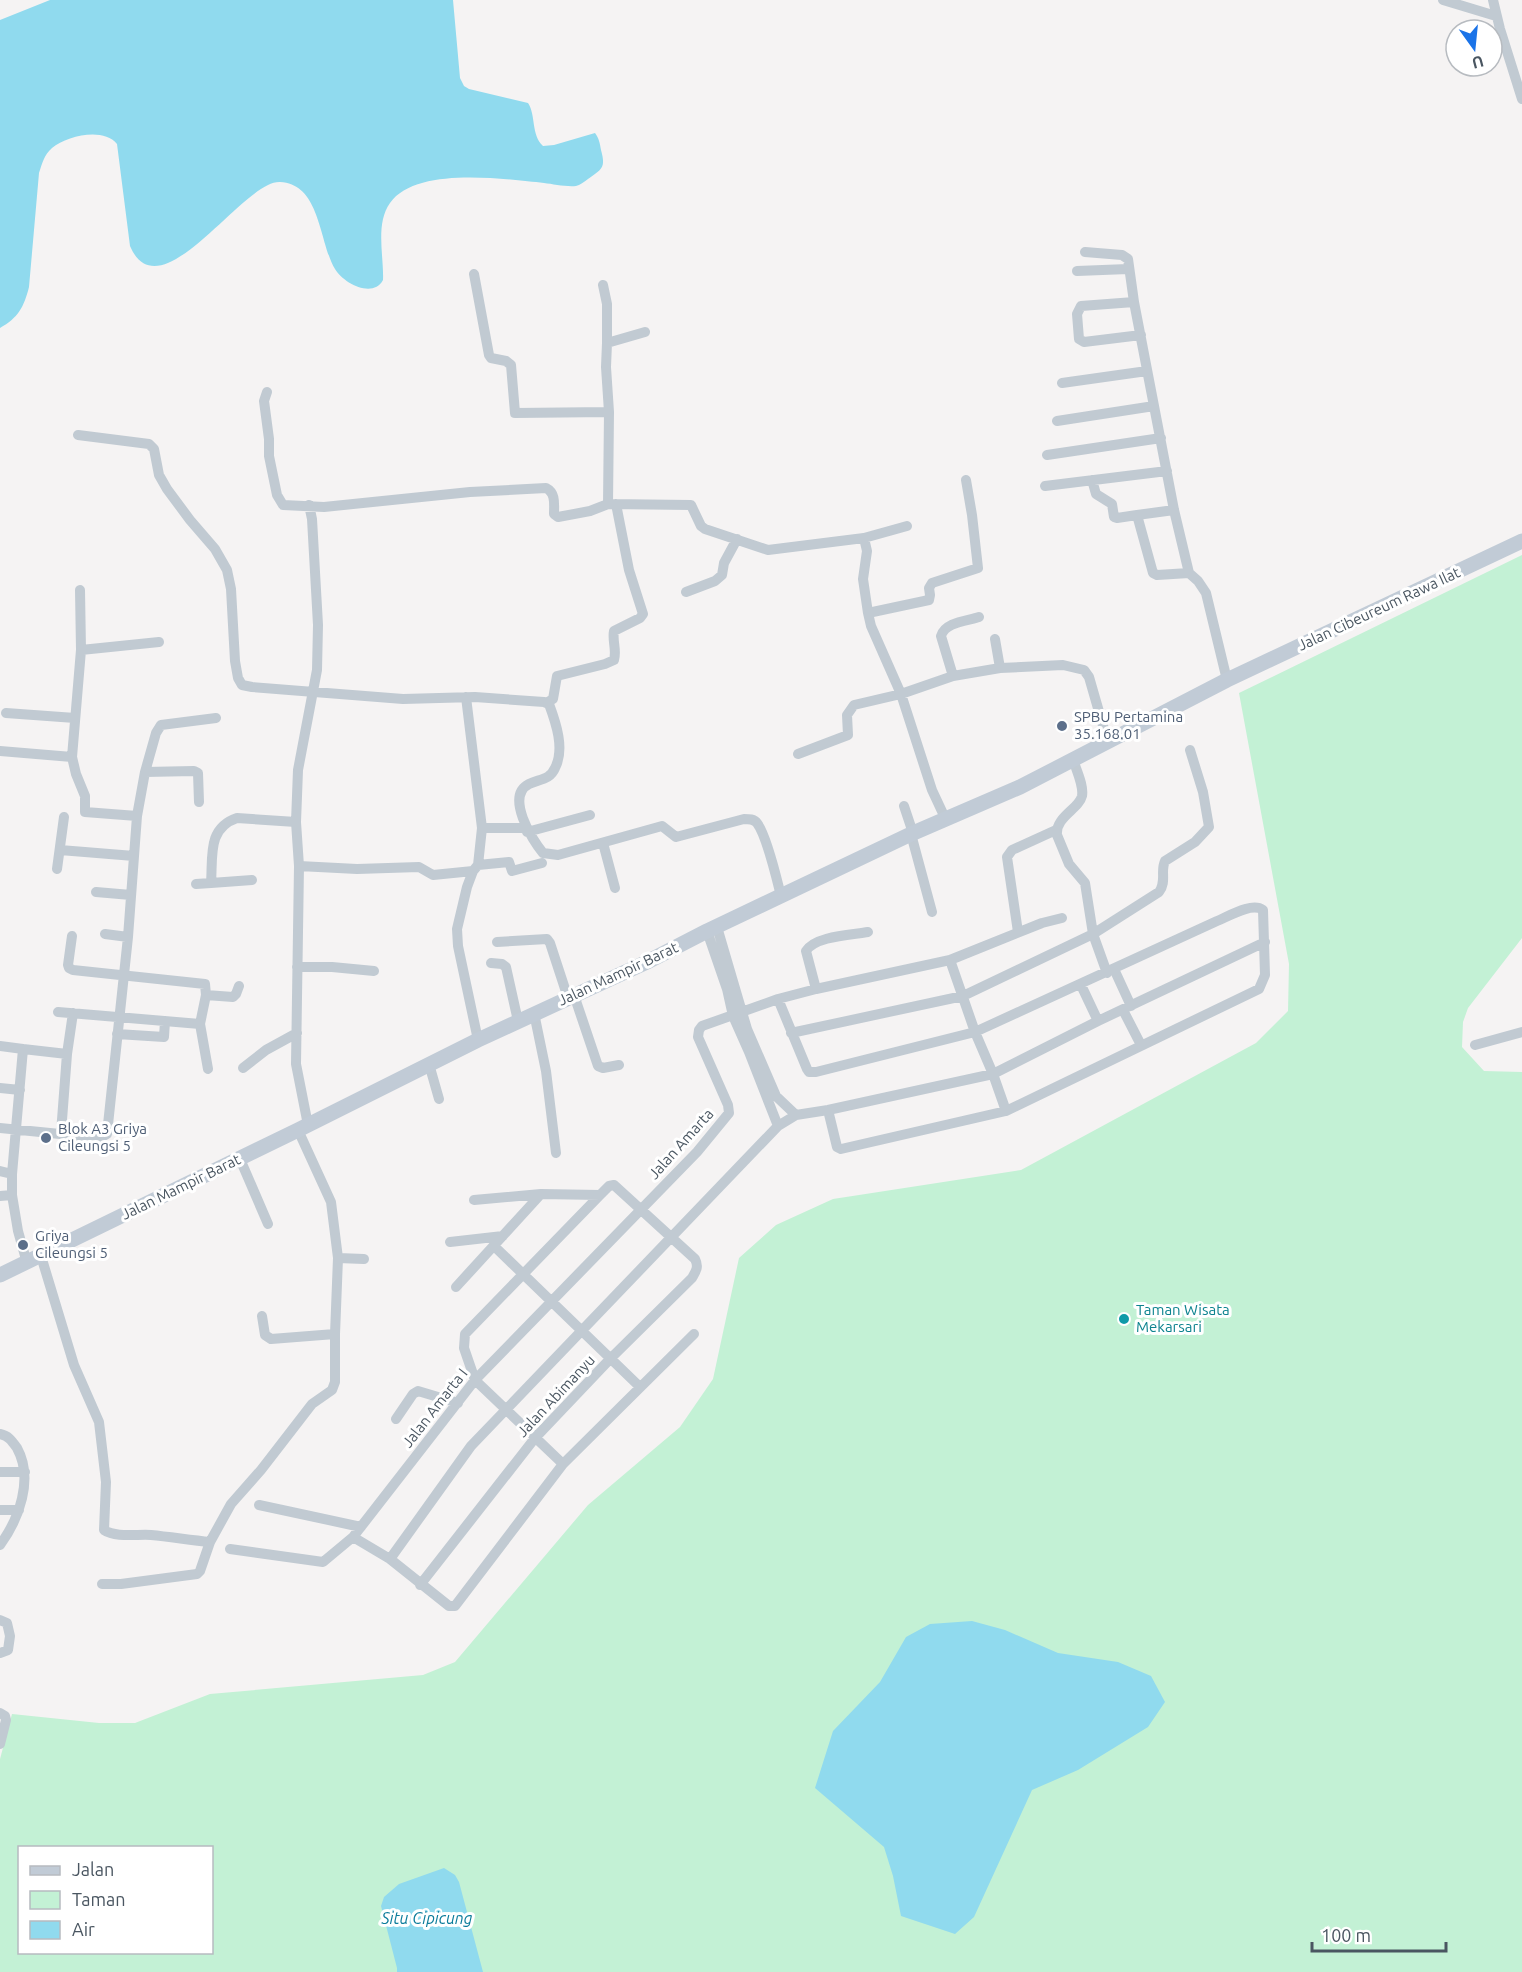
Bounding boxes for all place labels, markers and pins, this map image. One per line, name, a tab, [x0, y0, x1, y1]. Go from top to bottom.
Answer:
place label: SPBU Pertamina 35.168.01	[1074, 708, 1183, 742]
marker: SPBU Pertamina 35.168.01	[1055, 719, 1069, 733]
place label: Blok A3 Griya Cileungsi 5	[58, 1120, 147, 1154]
marker: Blok A3 Griya Cileungsi 5	[39, 1131, 53, 1145]
place label: Griya Cileungsi 5	[35, 1227, 108, 1261]
marker: Griya Cileungsi 5	[16, 1238, 30, 1252]
place label: Taman Wisata Mekarsari	[1136, 1301, 1230, 1335]
marker: Taman Wisata Mekarsari	[1117, 1312, 1131, 1326]

